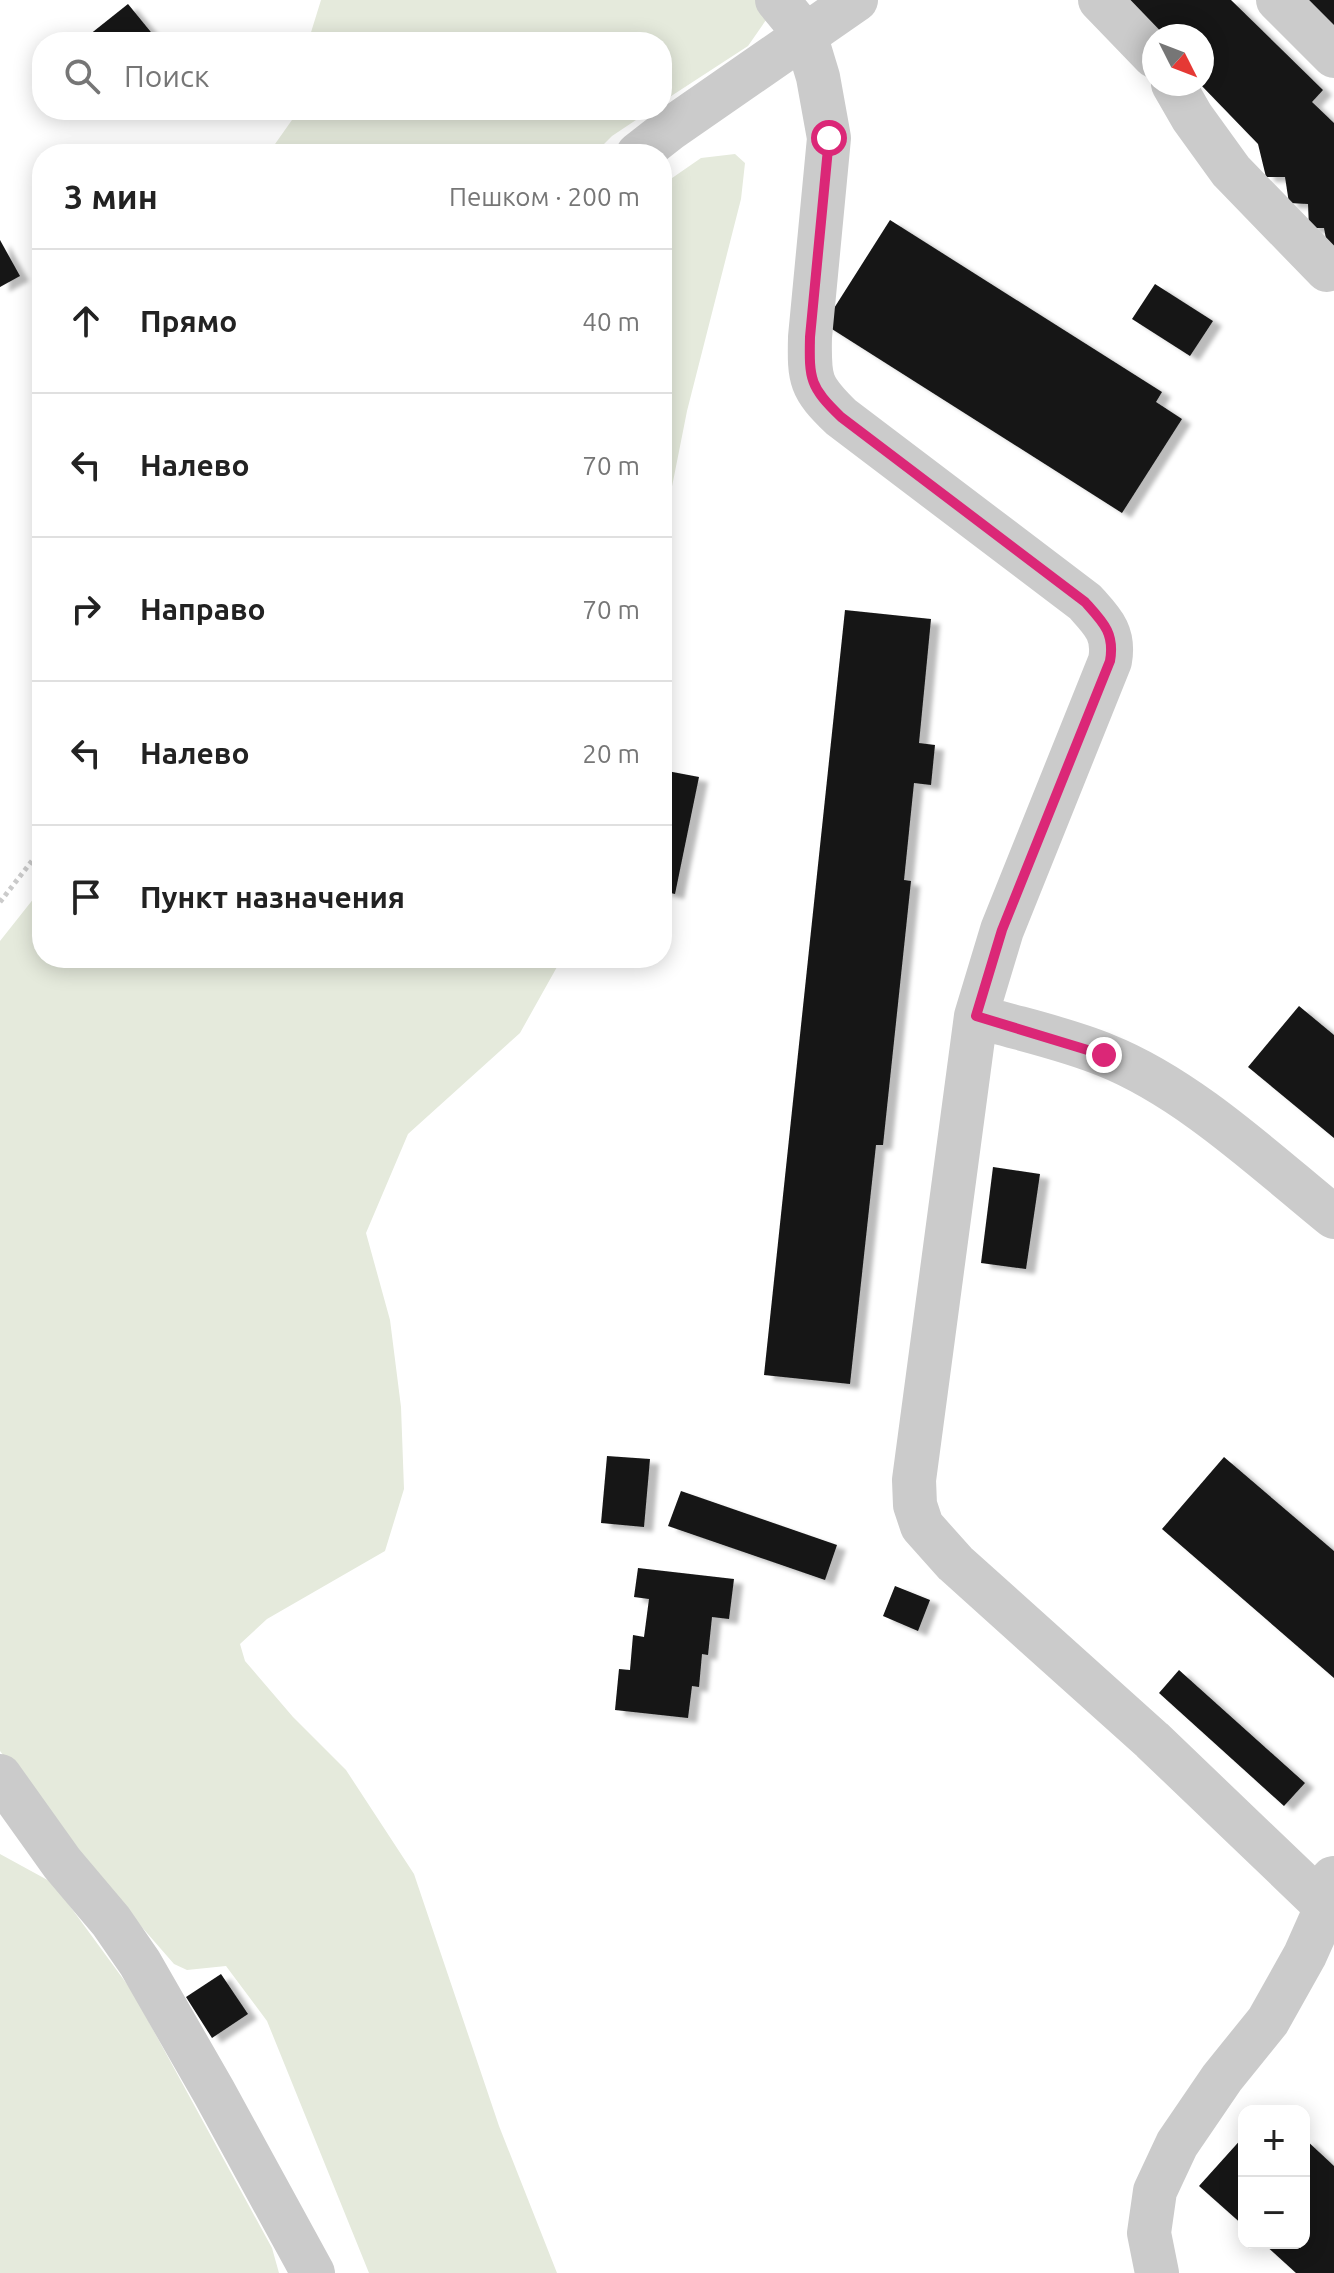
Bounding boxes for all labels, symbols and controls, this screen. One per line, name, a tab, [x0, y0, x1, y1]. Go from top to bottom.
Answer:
north arrow	[1142, 24, 1214, 96]
search box	[32, 32, 672, 120]
icon: search	[60, 54, 104, 98]
text: Поиск	[124, 59, 209, 93]
route start	[811, 120, 847, 156]
text: 3 мин	[64, 177, 158, 215]
text: Пешком · 200 m	[449, 182, 640, 211]
icon: ahead	[64, 299, 108, 343]
text: Прямо	[140, 304, 237, 338]
text: 40 m	[582, 307, 640, 336]
icon: left	[64, 443, 108, 487]
text: Налево	[140, 448, 250, 482]
text: 70 m	[582, 451, 640, 480]
icon: right	[64, 587, 108, 631]
text: Направо	[140, 592, 266, 626]
text: 70 m	[582, 595, 640, 624]
icon: left	[64, 731, 108, 775]
text: Налево	[140, 736, 250, 770]
text: 20 m	[582, 739, 640, 768]
icon: arrive	[64, 875, 108, 919]
text: Пункт назначения	[140, 880, 405, 914]
route end	[1086, 1037, 1122, 1073]
map controls	[1238, 2105, 1310, 2249]
button: +	[1238, 2105, 1310, 2177]
button: −	[1238, 2177, 1310, 2249]

